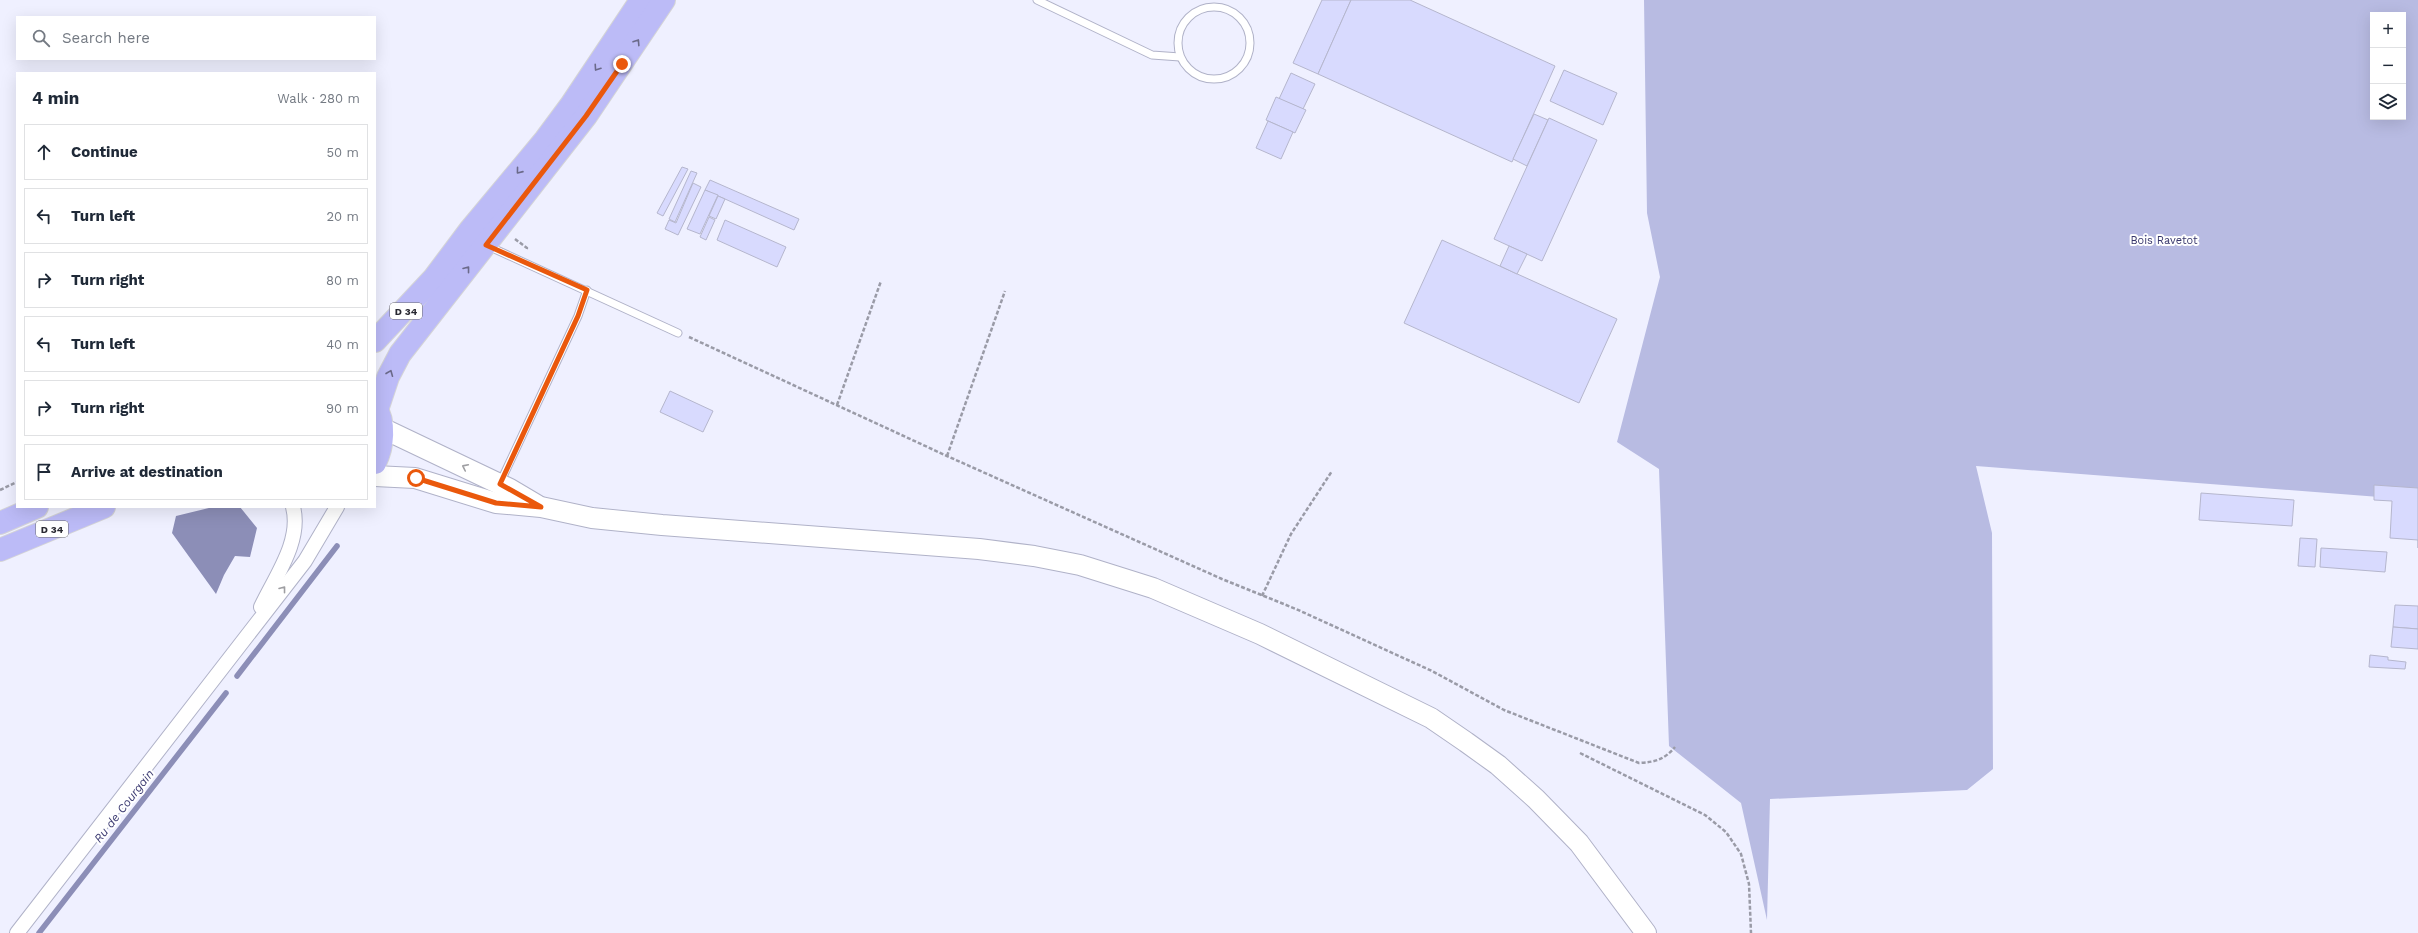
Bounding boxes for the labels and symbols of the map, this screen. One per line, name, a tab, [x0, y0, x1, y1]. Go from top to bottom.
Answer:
one-way arrow	[632, 39, 640, 46]
route end	[613, 55, 631, 73]
one-way arrow	[594, 64, 602, 71]
one-way arrow	[516, 167, 523, 174]
park label: Bois Ravetot	[2130, 234, 2198, 247]
one-way arrow	[462, 267, 469, 274]
road number: D 34	[390, 303, 422, 319]
one-way arrow	[385, 370, 393, 377]
one-way arrow	[461, 464, 469, 472]
route start	[407, 469, 425, 487]
road number: D 34	[36, 521, 68, 537]
one-way arrow	[278, 587, 285, 594]
water label: Ru de Courgain	[91, 767, 157, 845]

